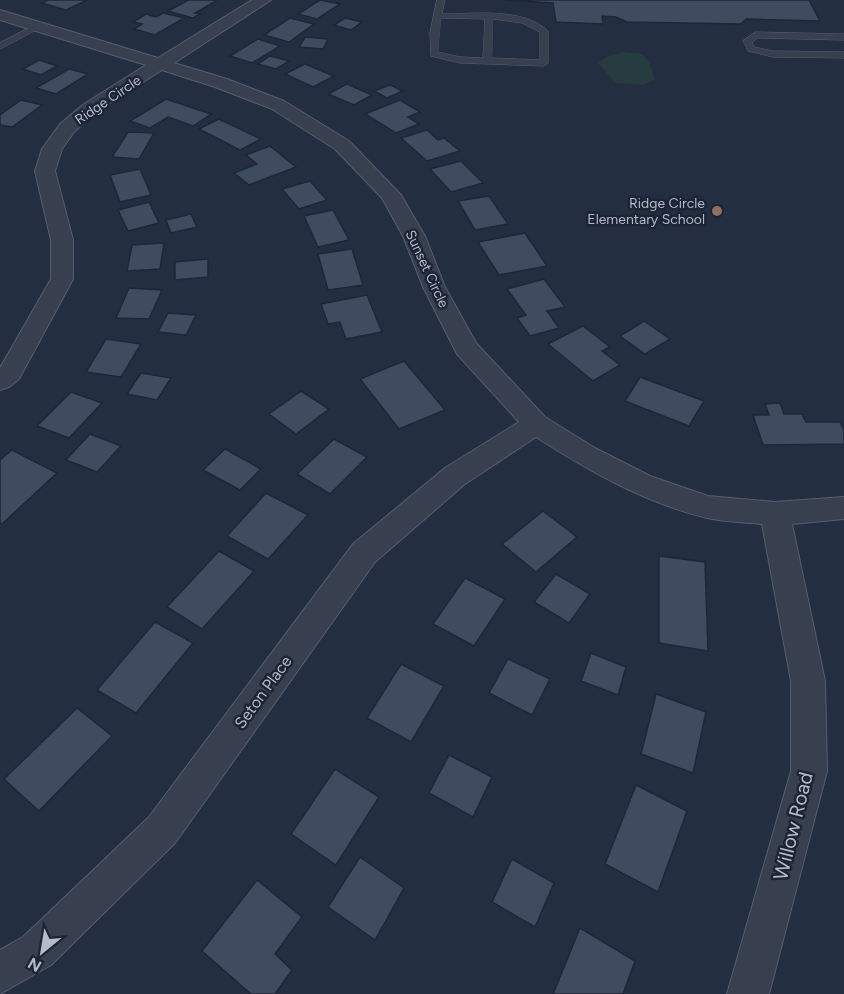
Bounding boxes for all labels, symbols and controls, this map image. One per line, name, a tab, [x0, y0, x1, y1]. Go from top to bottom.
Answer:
street label: Ridge Circle	[72, 72, 145, 128]
place label: Ridge Circle Elementary School	[587, 195, 705, 228]
marker: Ridge Circle Elementary School	[710, 204, 724, 218]
street label: Sunset Circle	[402, 228, 452, 311]
street label: Seton Place	[230, 652, 296, 732]
street label: Willow Road	[768, 769, 818, 883]
north arrow	[12, 922, 72, 982]
text: N	[25, 953, 45, 976]

